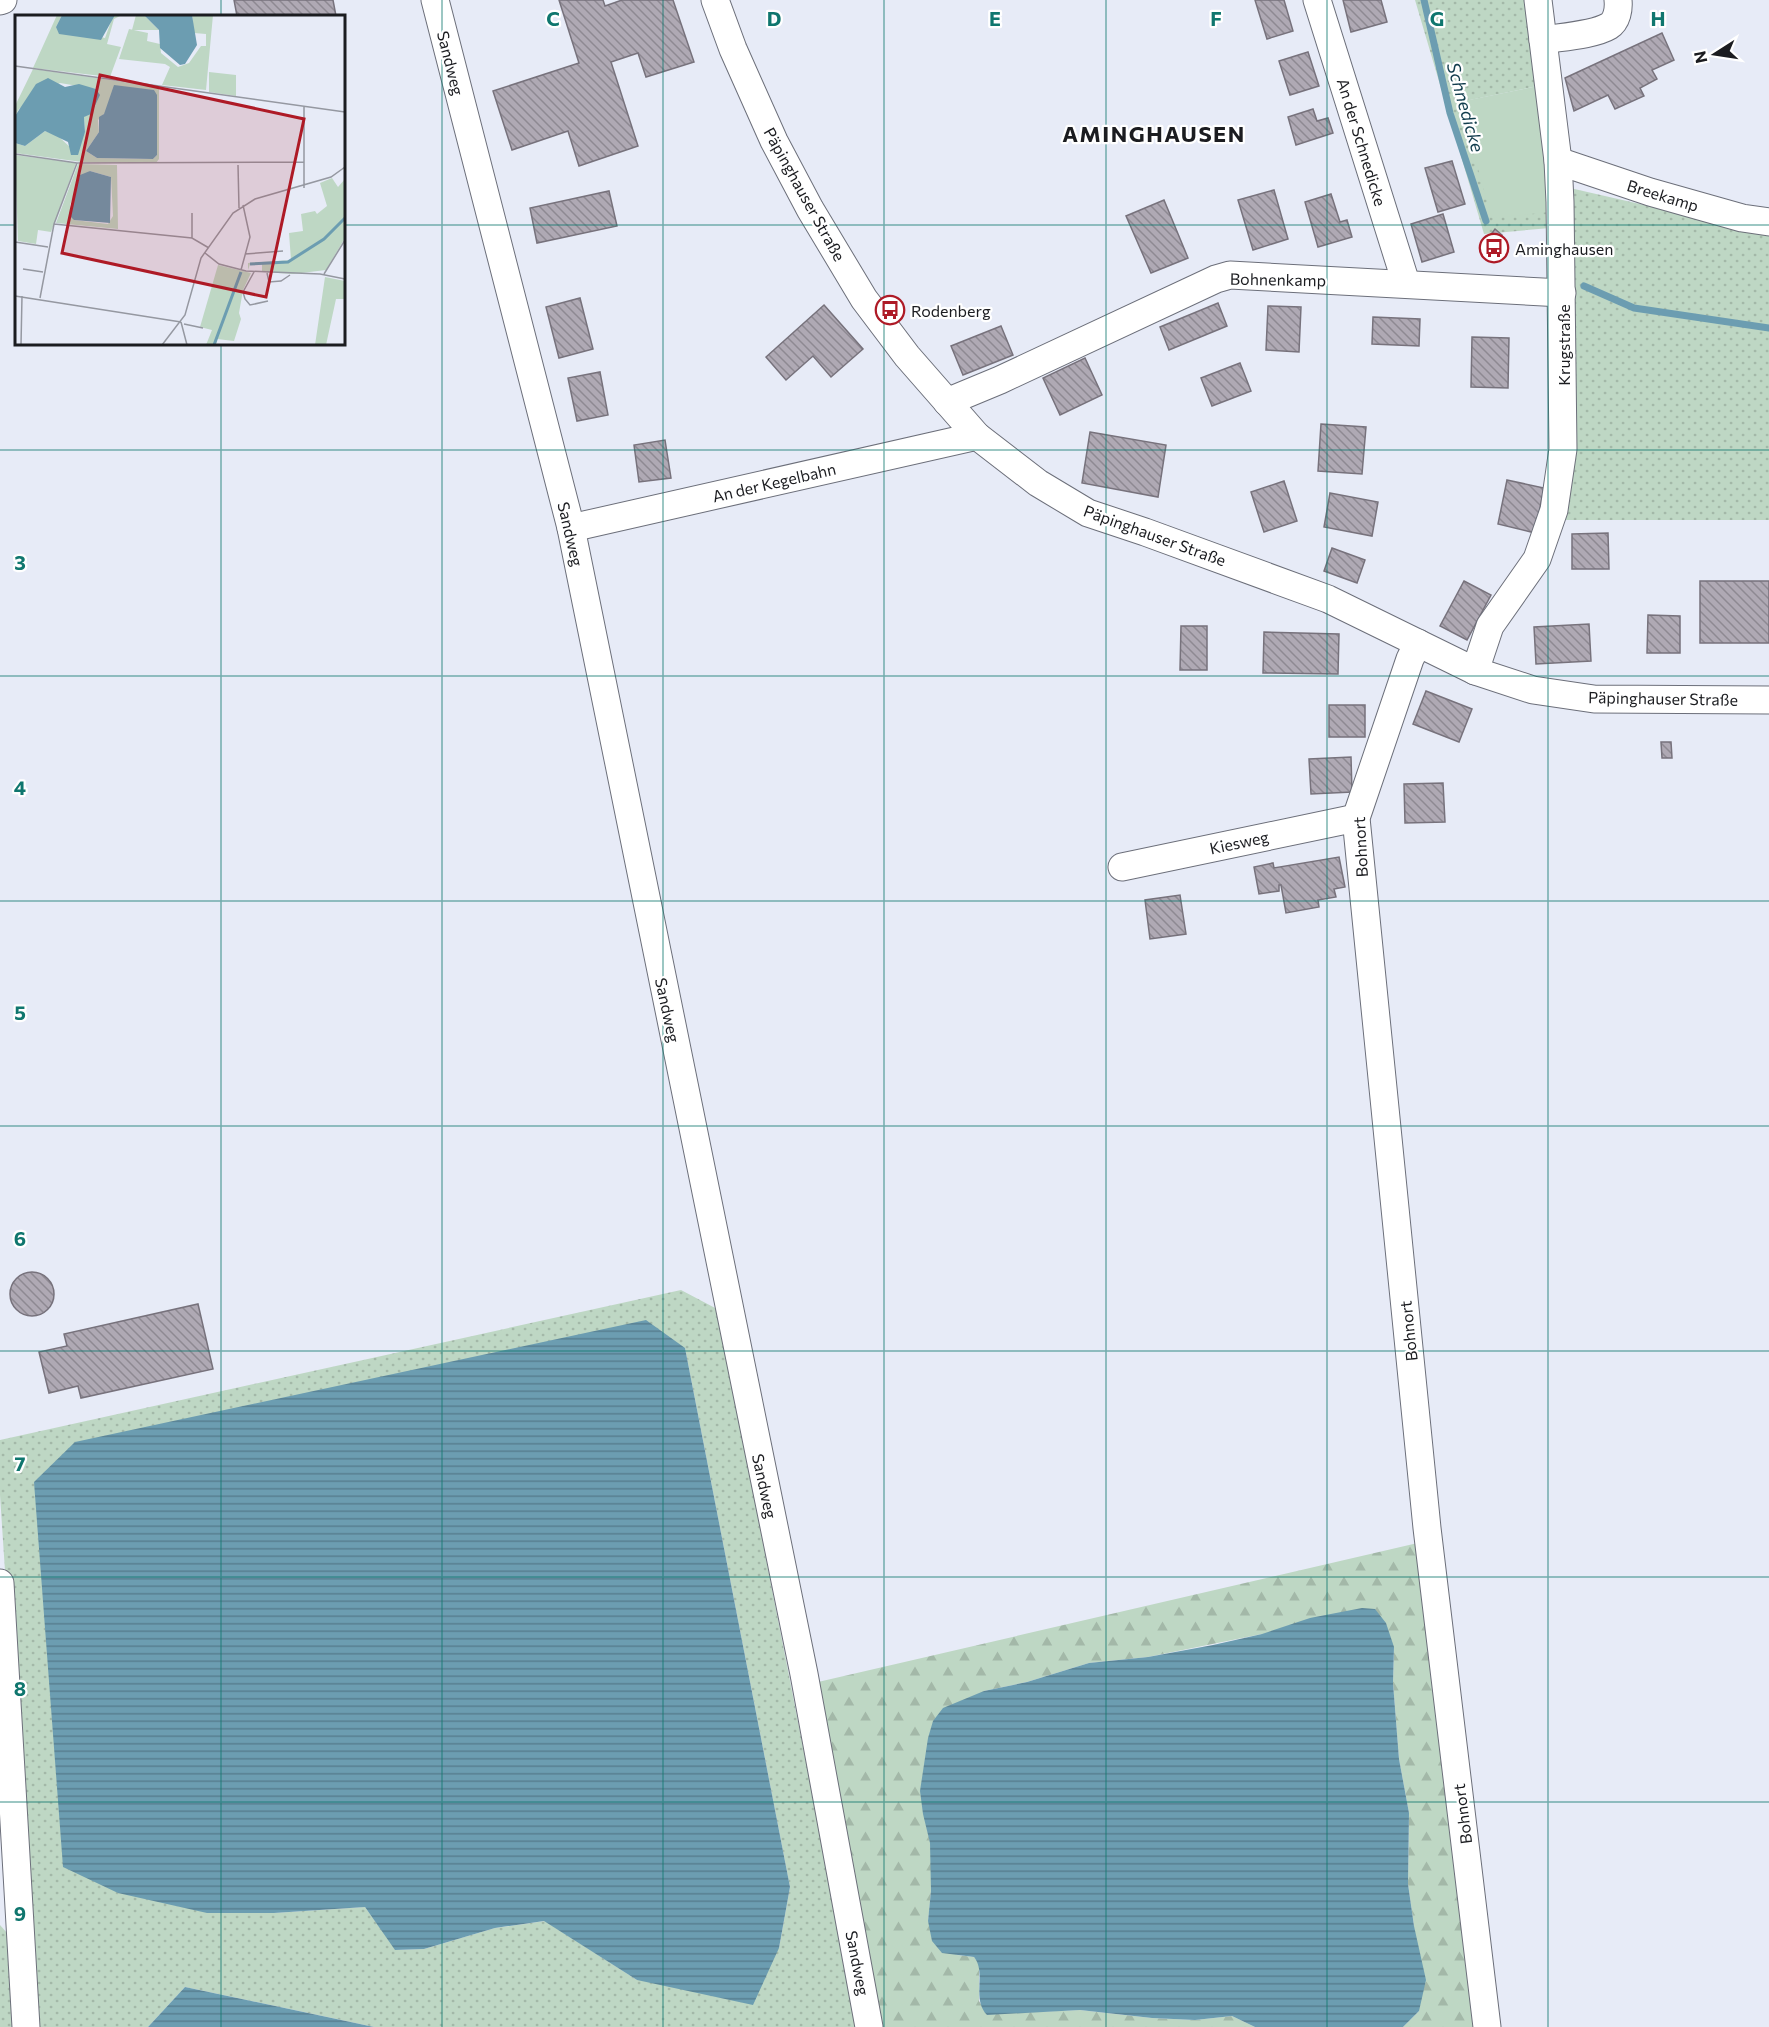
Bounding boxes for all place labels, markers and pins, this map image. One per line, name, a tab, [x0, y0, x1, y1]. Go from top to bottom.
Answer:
bus stop icon: Aminghausen	[1478, 232, 1510, 264]
place label: Aminghausen	[1515, 239, 1613, 258]
bus stop icon: Rodenberg	[874, 294, 906, 326]
place label: Rodenberg	[911, 301, 991, 320]

